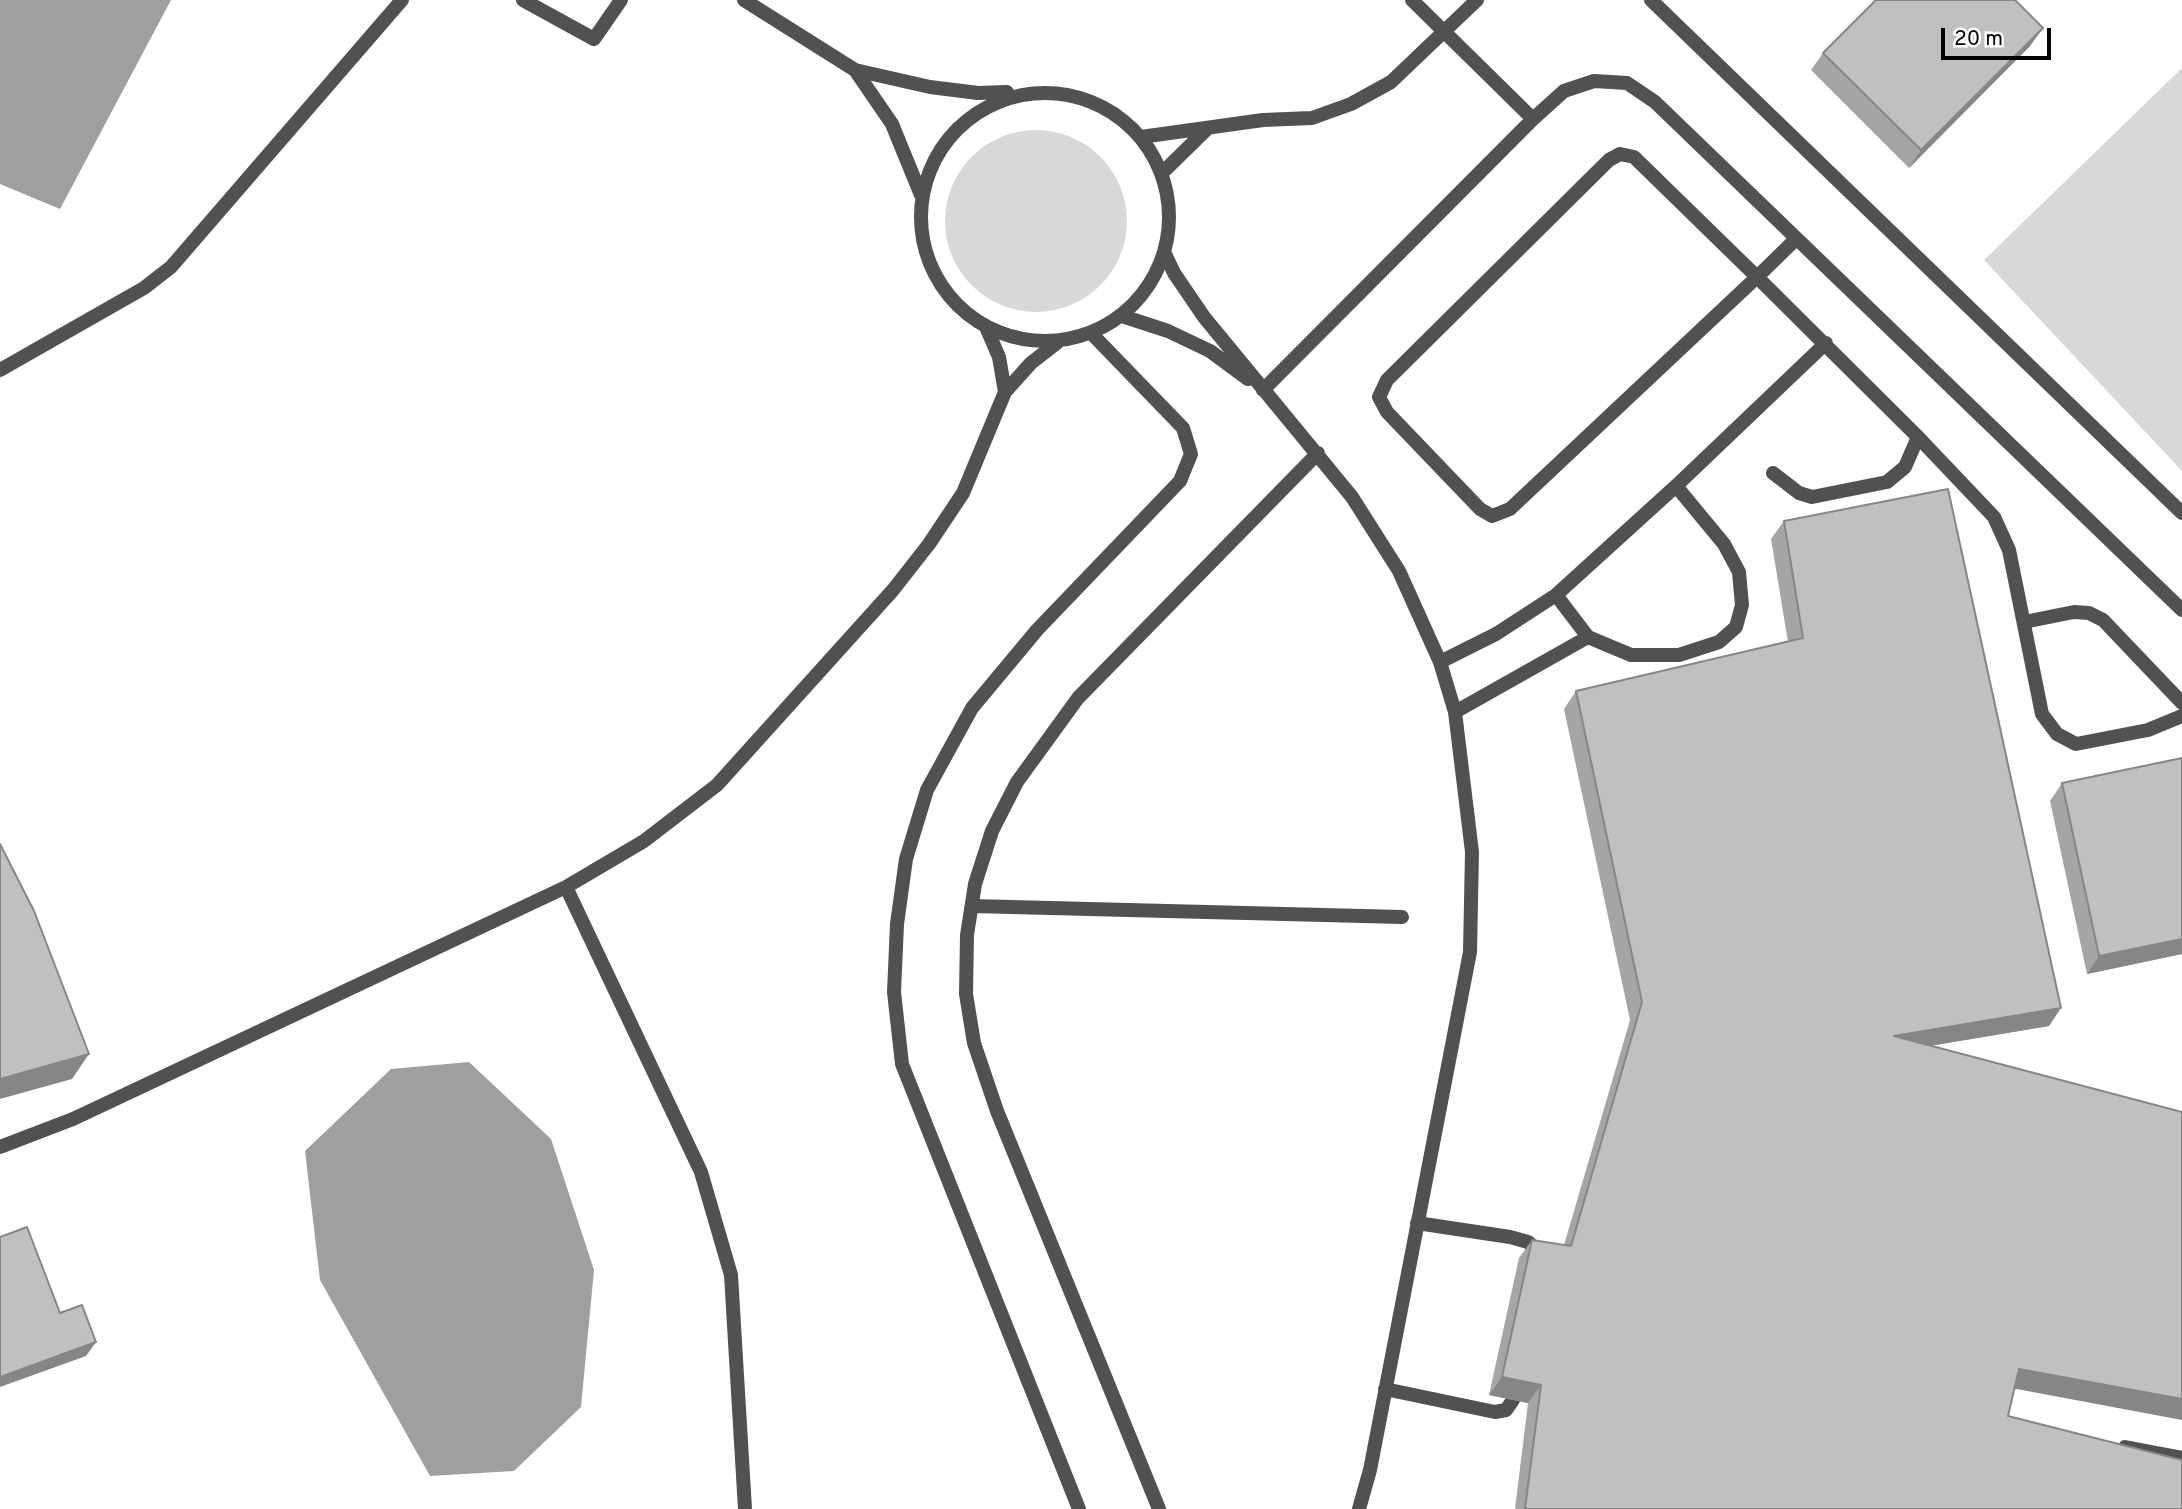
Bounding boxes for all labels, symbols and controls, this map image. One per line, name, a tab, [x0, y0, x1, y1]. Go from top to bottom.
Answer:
scale bar	[1944, 14, 2054, 58]
text: 20 m	[1954, 26, 2003, 53]

